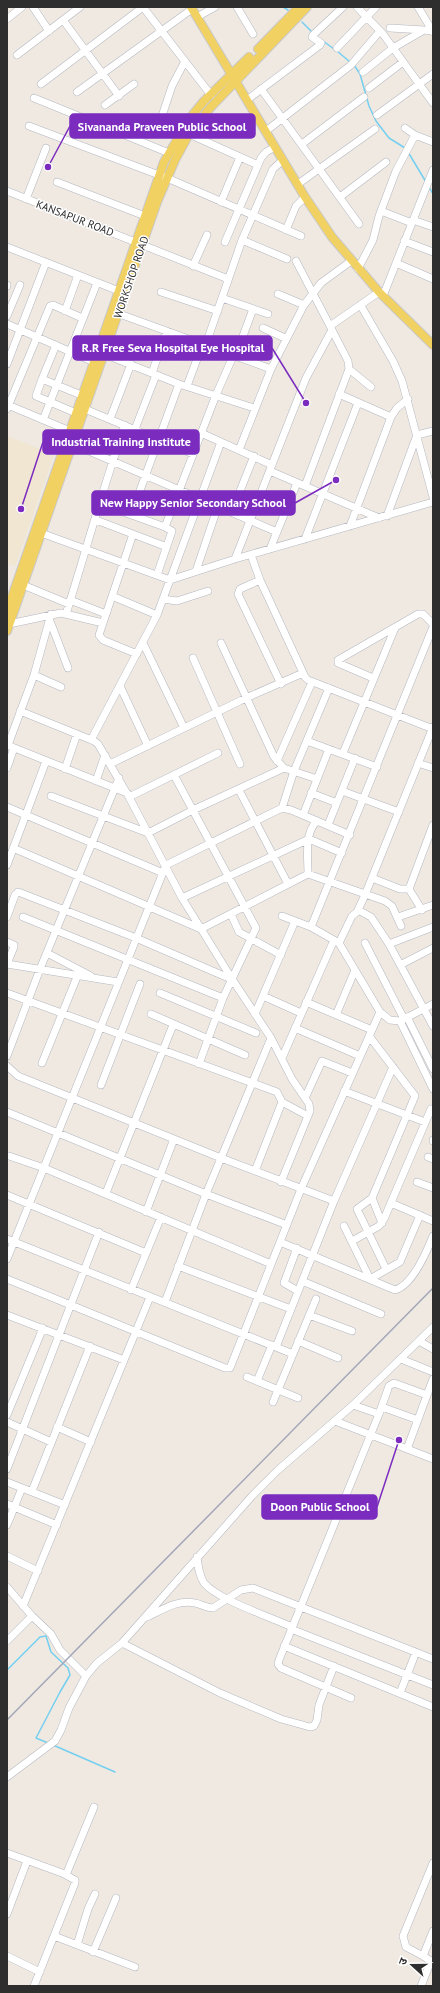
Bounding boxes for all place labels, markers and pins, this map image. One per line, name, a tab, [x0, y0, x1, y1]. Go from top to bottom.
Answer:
callout: Sivananda Praveen Public School	[70, 114, 255, 138]
callout: R.R Free Seva Hospital Eye Hospital	[73, 336, 272, 360]
callout: Industrial Training Institute	[43, 430, 199, 454]
callout: New Happy Senior Secondary School	[92, 491, 295, 515]
callout: Doon Public School	[262, 1495, 377, 1519]

